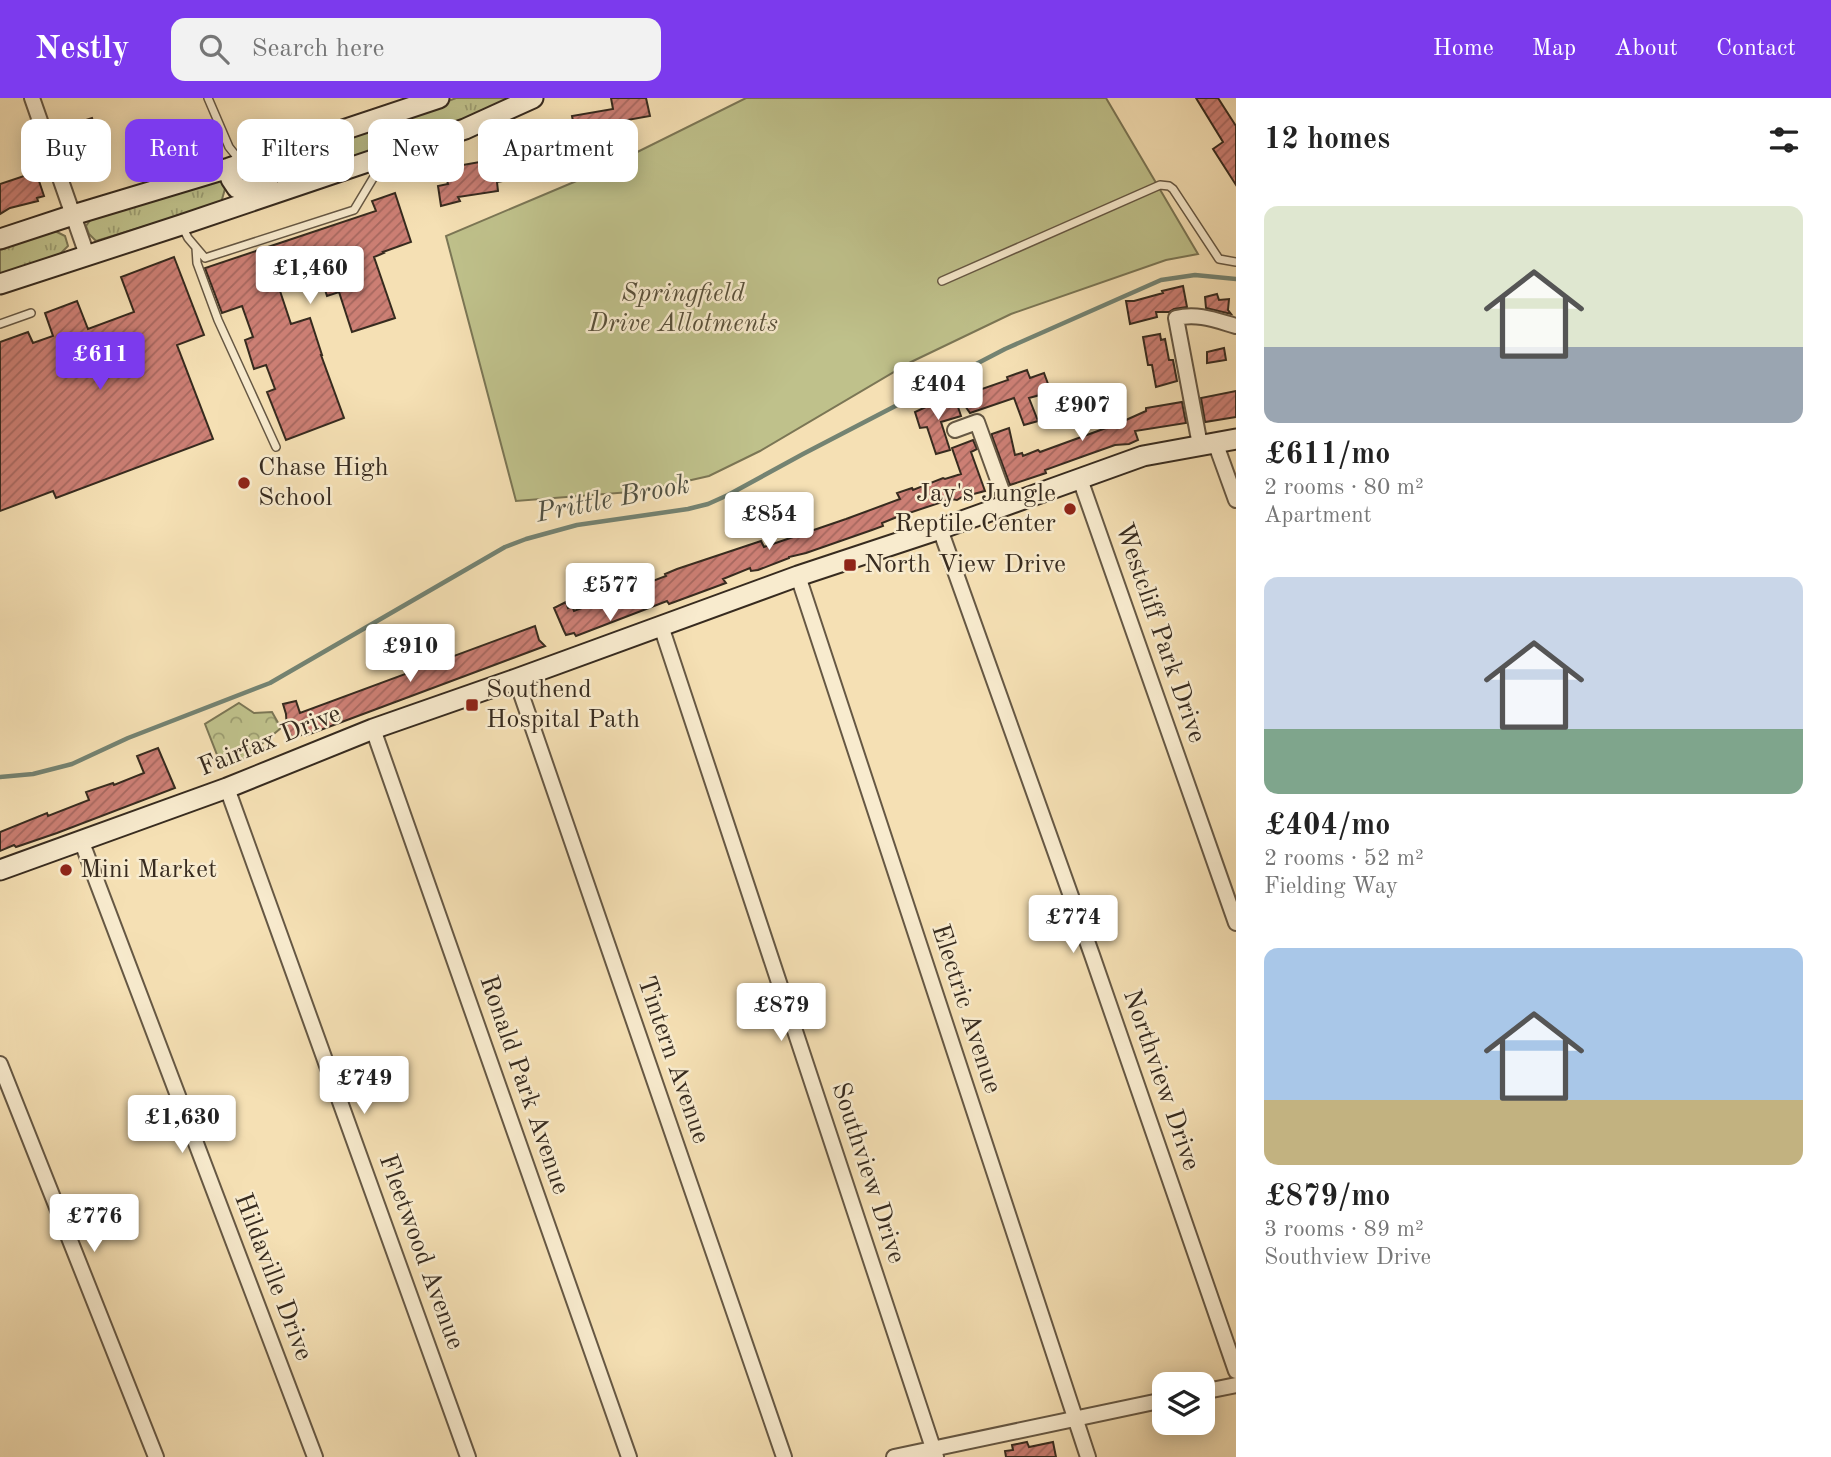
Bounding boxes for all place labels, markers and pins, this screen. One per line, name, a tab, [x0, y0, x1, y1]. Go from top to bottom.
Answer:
pin: £1,460	[253, 246, 367, 306]
pin: £611	[59, 332, 141, 392]
pin: £404	[897, 362, 979, 422]
pin: £907	[1041, 384, 1123, 443]
place label: Chase High School	[258, 455, 389, 511]
marker: Chase High School	[236, 475, 252, 491]
place label: Jay's Jungle Reptile Center	[894, 481, 1056, 537]
pin: £854	[728, 492, 810, 552]
marker: Jay's Jungle Reptile Center	[1062, 501, 1078, 517]
place label: North View Drive	[864, 552, 1066, 578]
marker: North View Drive	[842, 557, 858, 573]
pin: £577	[569, 564, 651, 623]
pin: £910	[369, 624, 451, 684]
place label: Southend Hospital Path	[486, 677, 640, 733]
marker: Southend Hospital Path	[464, 697, 480, 713]
place label: Mini Market	[80, 857, 217, 883]
marker: Mini Market	[58, 862, 74, 878]
pin: £774	[1032, 896, 1114, 955]
pin: £879	[740, 984, 822, 1043]
pin: £749	[323, 1056, 405, 1116]
pin: £1,630	[125, 1096, 239, 1155]
pin: £776	[53, 1194, 135, 1254]

